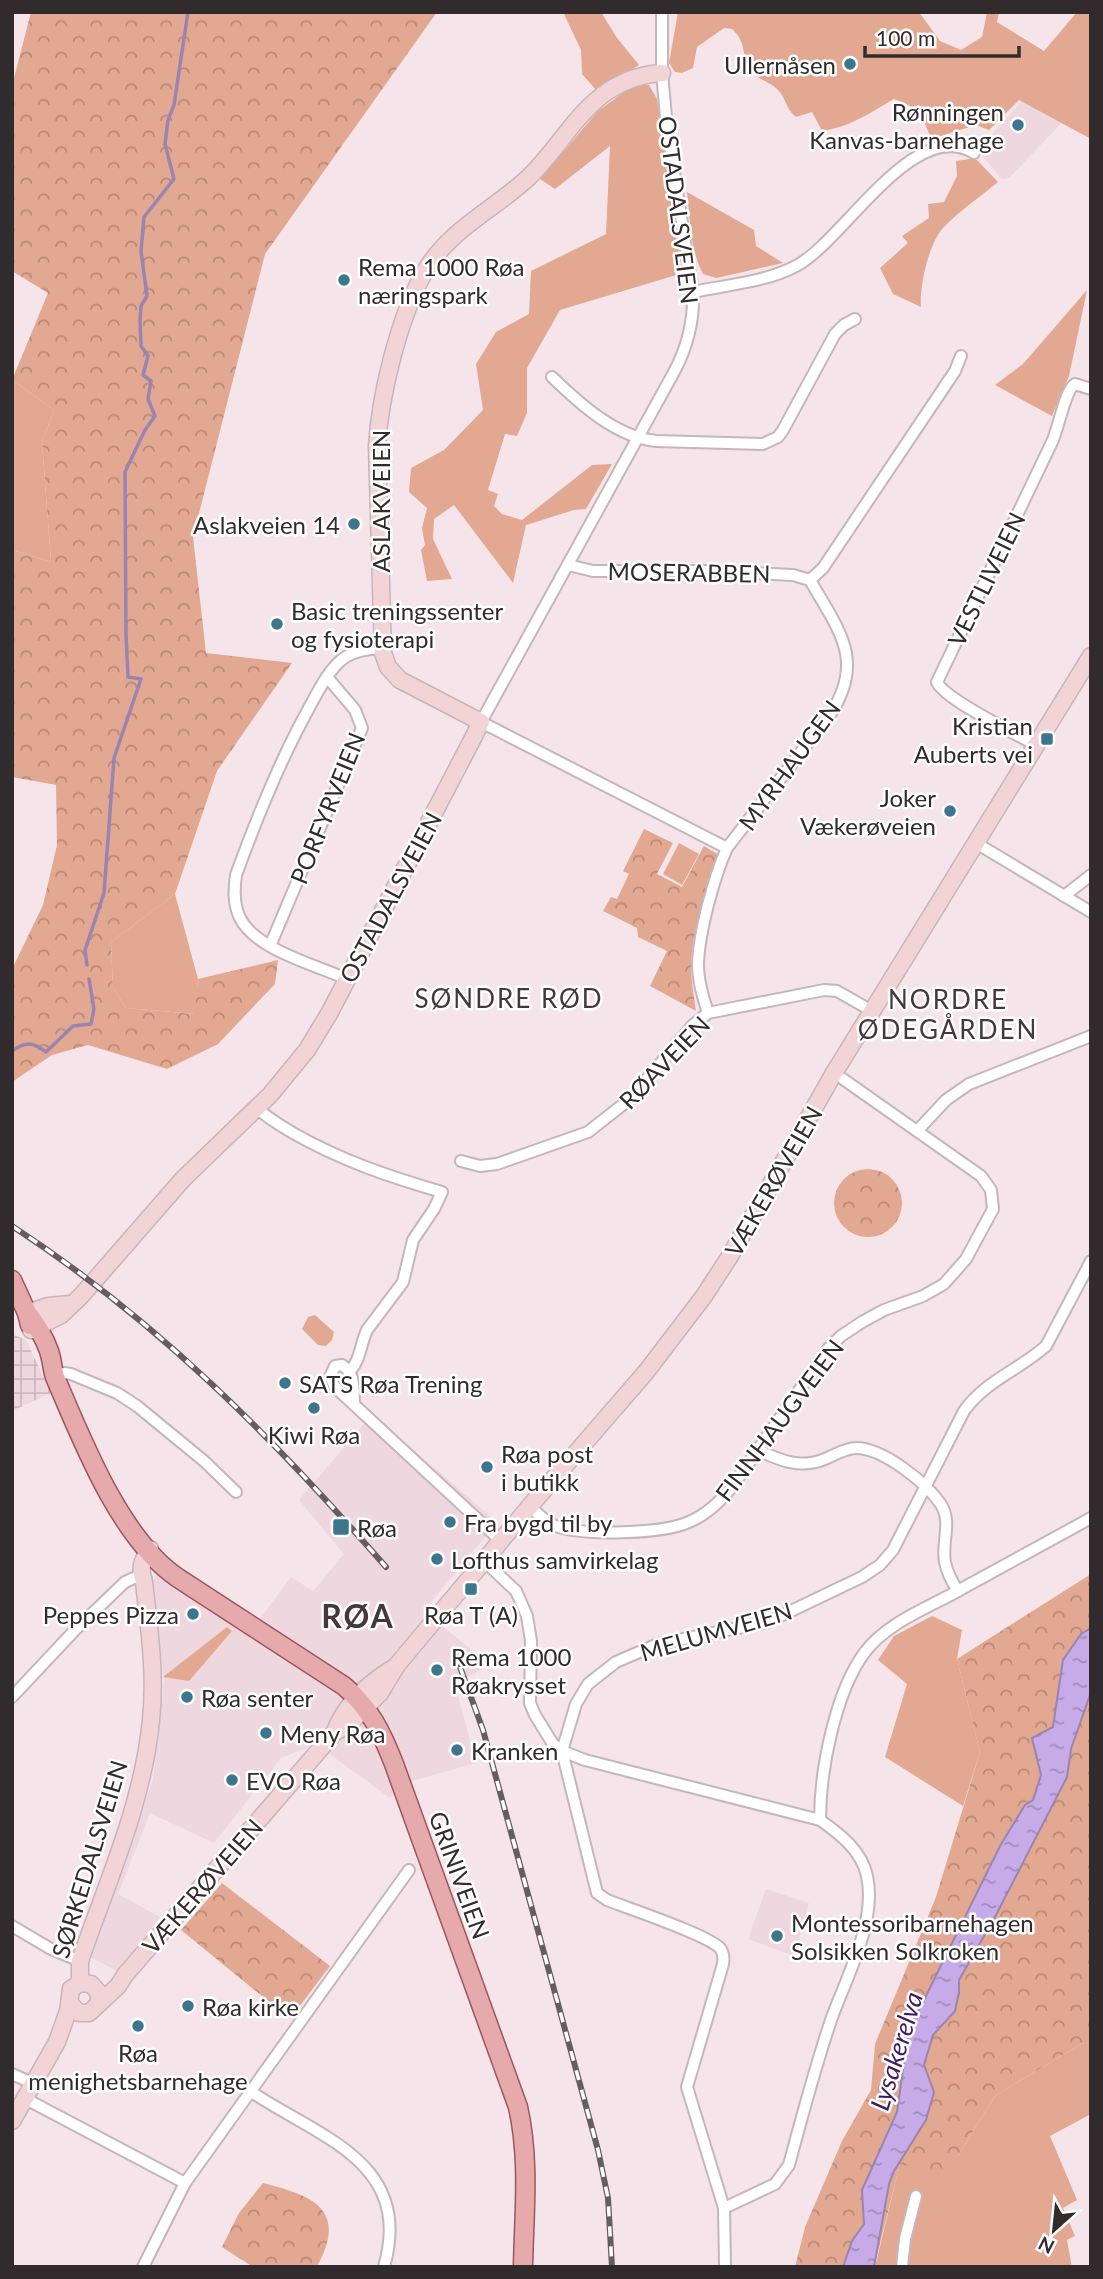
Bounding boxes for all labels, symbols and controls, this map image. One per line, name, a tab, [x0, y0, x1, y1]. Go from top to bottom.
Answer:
scale bar	[865, 14, 1019, 58]
text: 100 m	[876, 25, 935, 50]
place label: Ullernåsen	[724, 50, 836, 79]
marker: Ullernåsen	[842, 56, 858, 72]
place label: Rønningen Kanvas-barnehage	[809, 97, 1004, 154]
street label: OSTADALSVEIEN	[653, 114, 705, 306]
marker: Rønningen Kanvas-barnehage	[1010, 117, 1026, 133]
place label: Rema 1000 Røa næringspark	[358, 252, 525, 309]
marker: Rema 1000 Røa næringspark	[336, 272, 352, 288]
street label: ASLAKVEIEN	[366, 430, 395, 572]
street label: VESTLIVEIEN	[941, 507, 1031, 651]
place label: Aslakveien 14	[193, 510, 340, 539]
marker: Aslakveien 14	[346, 516, 362, 532]
street label: MOSERABBEN	[607, 556, 771, 588]
place label: Basic treningssenter og fysioterapi	[291, 596, 503, 653]
marker: Basic treningssenter og fysioterapi	[269, 616, 285, 632]
street label: MYRHAUGEN	[732, 694, 846, 836]
place label: Kristian Auberts vei	[914, 711, 1033, 768]
street label: PORFYRVEIEN	[283, 728, 371, 888]
marker: Kristian Auberts vei	[1039, 731, 1055, 747]
place label: Joker Vækerøveien	[800, 783, 936, 840]
marker: Joker Vækerøveien	[942, 803, 958, 819]
street label: OSTADALSVEIEN	[333, 807, 447, 987]
district label: SØNDRE RØD	[414, 982, 604, 1014]
district label: NORDRE ØDEGÅRDEN	[858, 983, 1038, 1045]
street label: RØAVEIEN	[613, 1010, 715, 1114]
street label: VÆKERØVEIEN	[718, 1101, 828, 1261]
street label: FINNHAUGVEIEN	[709, 1333, 849, 1507]
place label: SATS Røa Trening	[299, 1369, 482, 1398]
marker: SATS Røa Trening	[277, 1375, 293, 1391]
marker: Kiwi Røa	[306, 1400, 322, 1416]
place label: Kiwi Røa	[268, 1420, 360, 1449]
place label: Røa post i butikk	[501, 1439, 594, 1496]
marker: Røa post i butikk	[479, 1459, 495, 1475]
place label: Fra bygd til by	[464, 1508, 613, 1537]
place label: Røa	[357, 1513, 397, 1542]
marker: Fra bygd til by	[442, 1514, 458, 1530]
marker: Røa	[331, 1517, 351, 1537]
place label: Lofthus samvirkelag	[451, 1545, 658, 1574]
marker: Lofthus samvirkelag	[429, 1551, 445, 1567]
marker: Røa T (A)	[463, 1581, 479, 1597]
street label: MELUMVEIEN	[637, 1595, 795, 1667]
district label: RØA	[321, 1596, 395, 1635]
place label: Peppes Pizza	[43, 1600, 179, 1629]
place label: Røa T (A)	[424, 1600, 518, 1629]
marker: Peppes Pizza	[185, 1606, 201, 1622]
place label: Rema 1000 Røakrysset	[451, 1642, 572, 1699]
marker: Rema 1000 Røakrysset	[429, 1662, 445, 1678]
place label: Røa senter	[201, 1683, 314, 1712]
marker: Røa senter	[179, 1689, 195, 1705]
place label: Meny Røa	[280, 1719, 386, 1748]
marker: Meny Røa	[258, 1725, 274, 1741]
place label: Kranken	[471, 1736, 558, 1765]
marker: Kranken	[449, 1742, 465, 1758]
street label: SØRKEDALSVEIEN	[45, 1757, 133, 1961]
place label: EVO Røa	[246, 1766, 341, 1795]
marker: EVO Røa	[224, 1772, 240, 1788]
street label: GRINIVEIEN	[424, 1807, 496, 1943]
street label: VÆKERØVEIEN	[136, 1813, 268, 1959]
place label: Montessoribarnehagen Solsikken Solkroken	[791, 1908, 1034, 1965]
marker: Montessoribarnehagen Solsikken Solkroken	[769, 1928, 785, 1944]
water label: Lysakerelva	[863, 1988, 929, 2114]
place label: Røa kirke	[202, 1992, 299, 2021]
marker: Røa kirke	[180, 1998, 196, 2014]
marker: Røa menighetsbarnehage	[130, 2018, 146, 2034]
place label: Røa menighetsbarnehage	[28, 2038, 248, 2095]
north arrow	[1019, 2195, 1089, 2265]
text: N	[1034, 2232, 1058, 2259]

